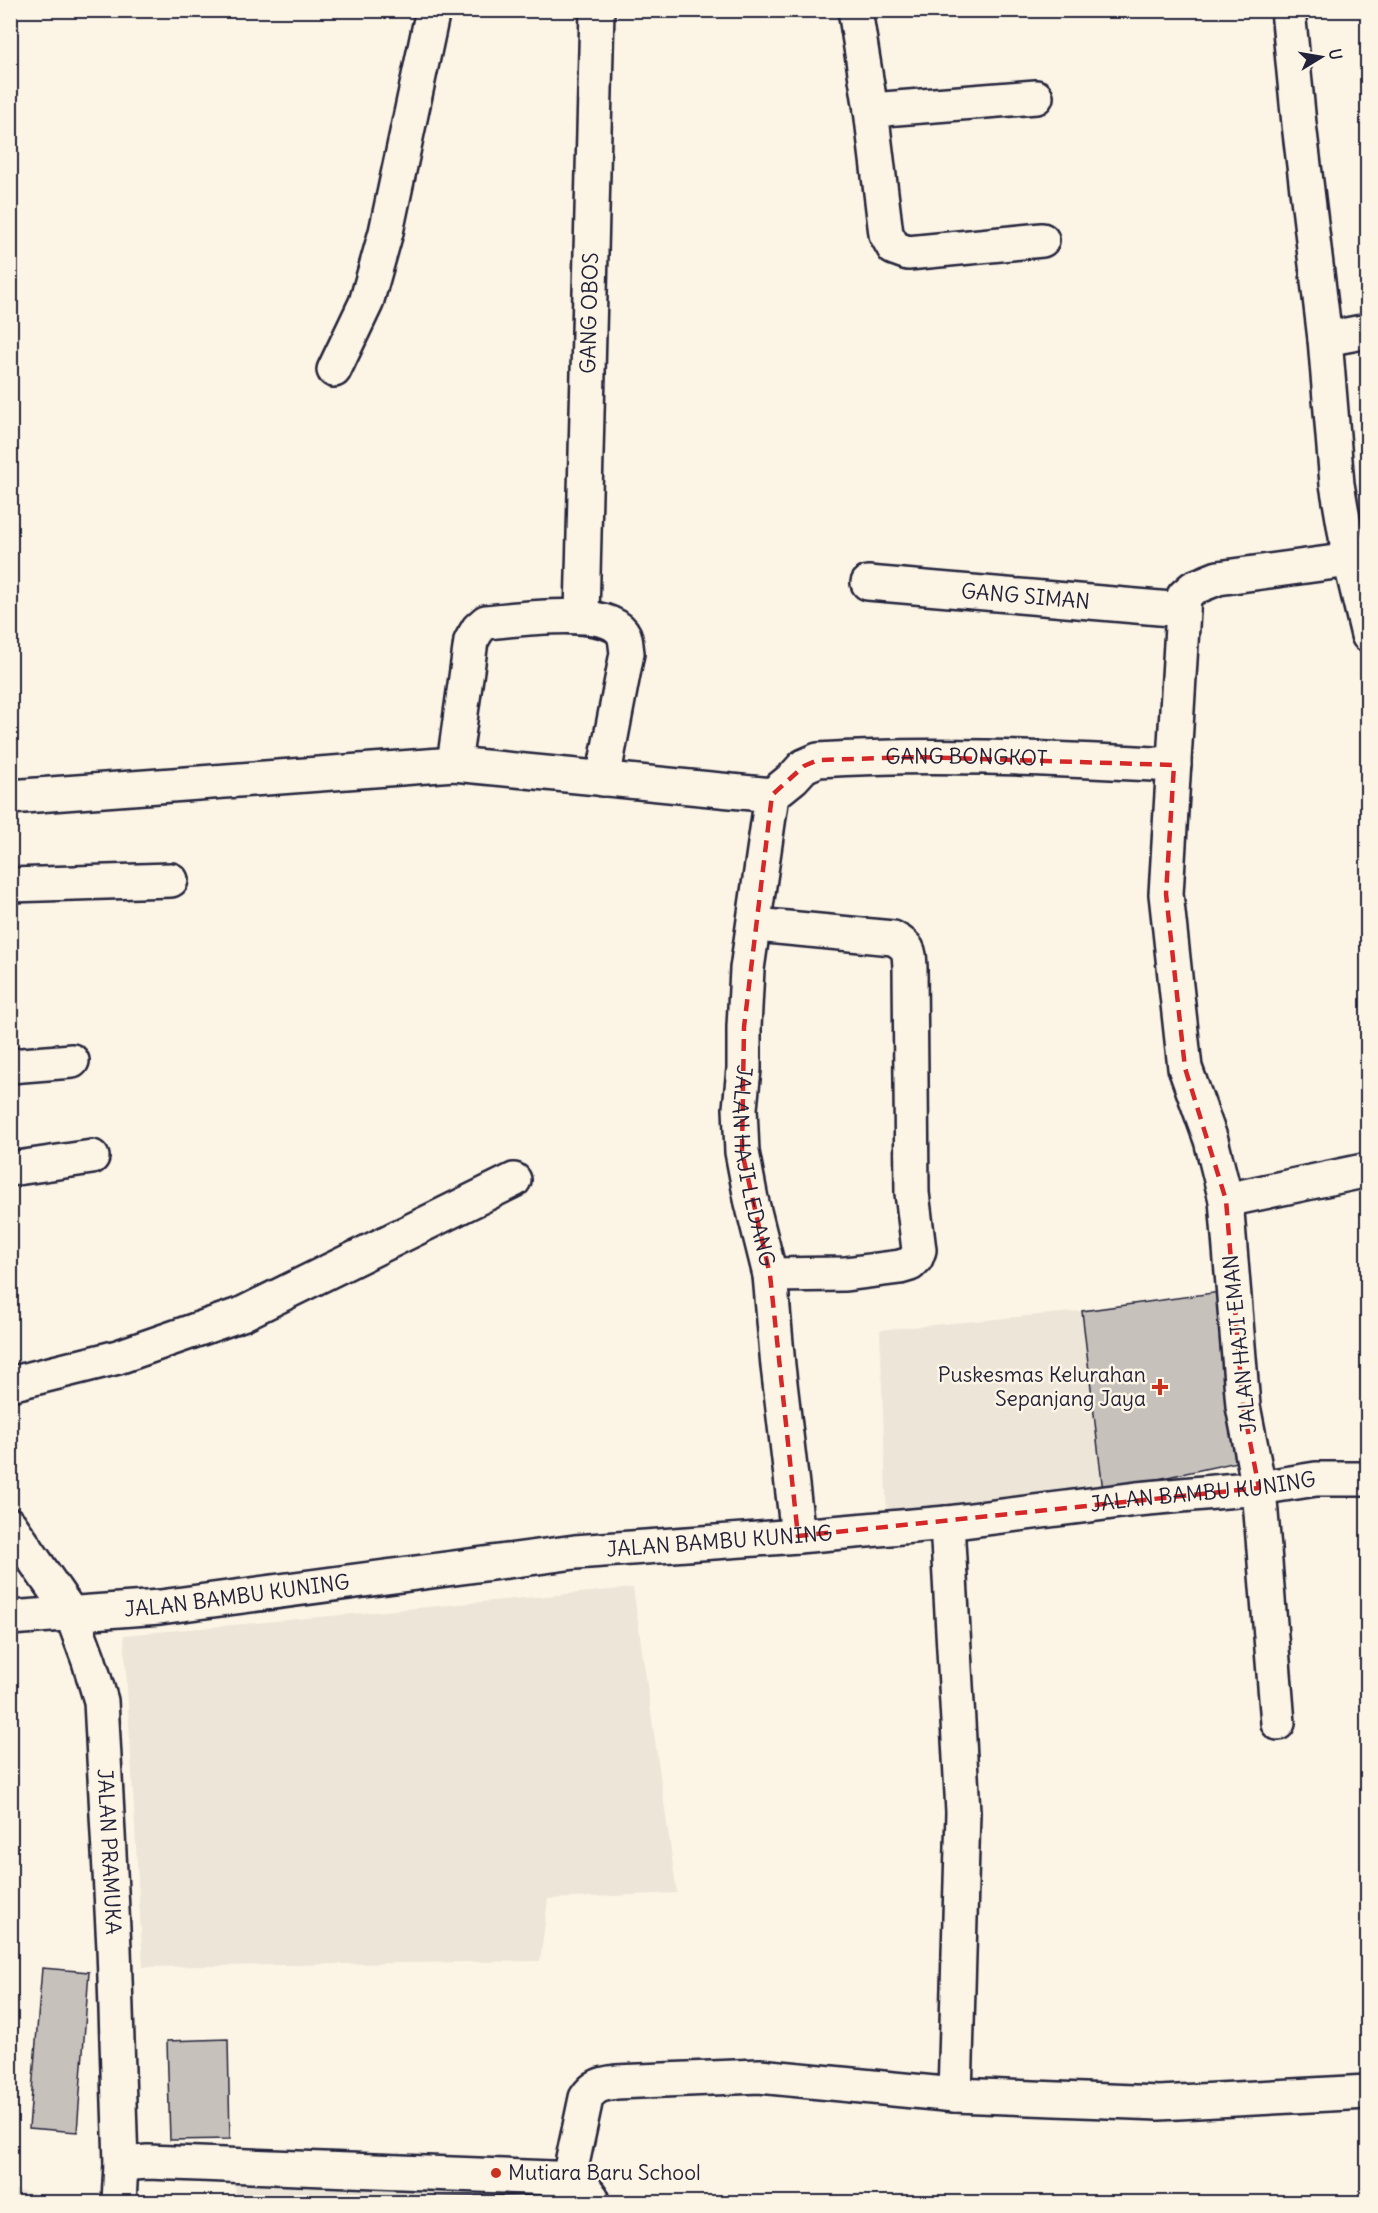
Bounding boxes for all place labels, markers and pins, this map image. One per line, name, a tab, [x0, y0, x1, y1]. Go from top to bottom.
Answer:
place label: Puskesmas Kelurahan Sepanjang Jaya	[938, 1361, 1146, 1412]
marker: Puskesmas Kelurahan Sepanjang Jaya	[1151, 1378, 1169, 1396]
place label: Mutiara Baru School	[508, 2159, 701, 2186]
marker: Mutiara Baru School	[489, 2166, 503, 2180]

